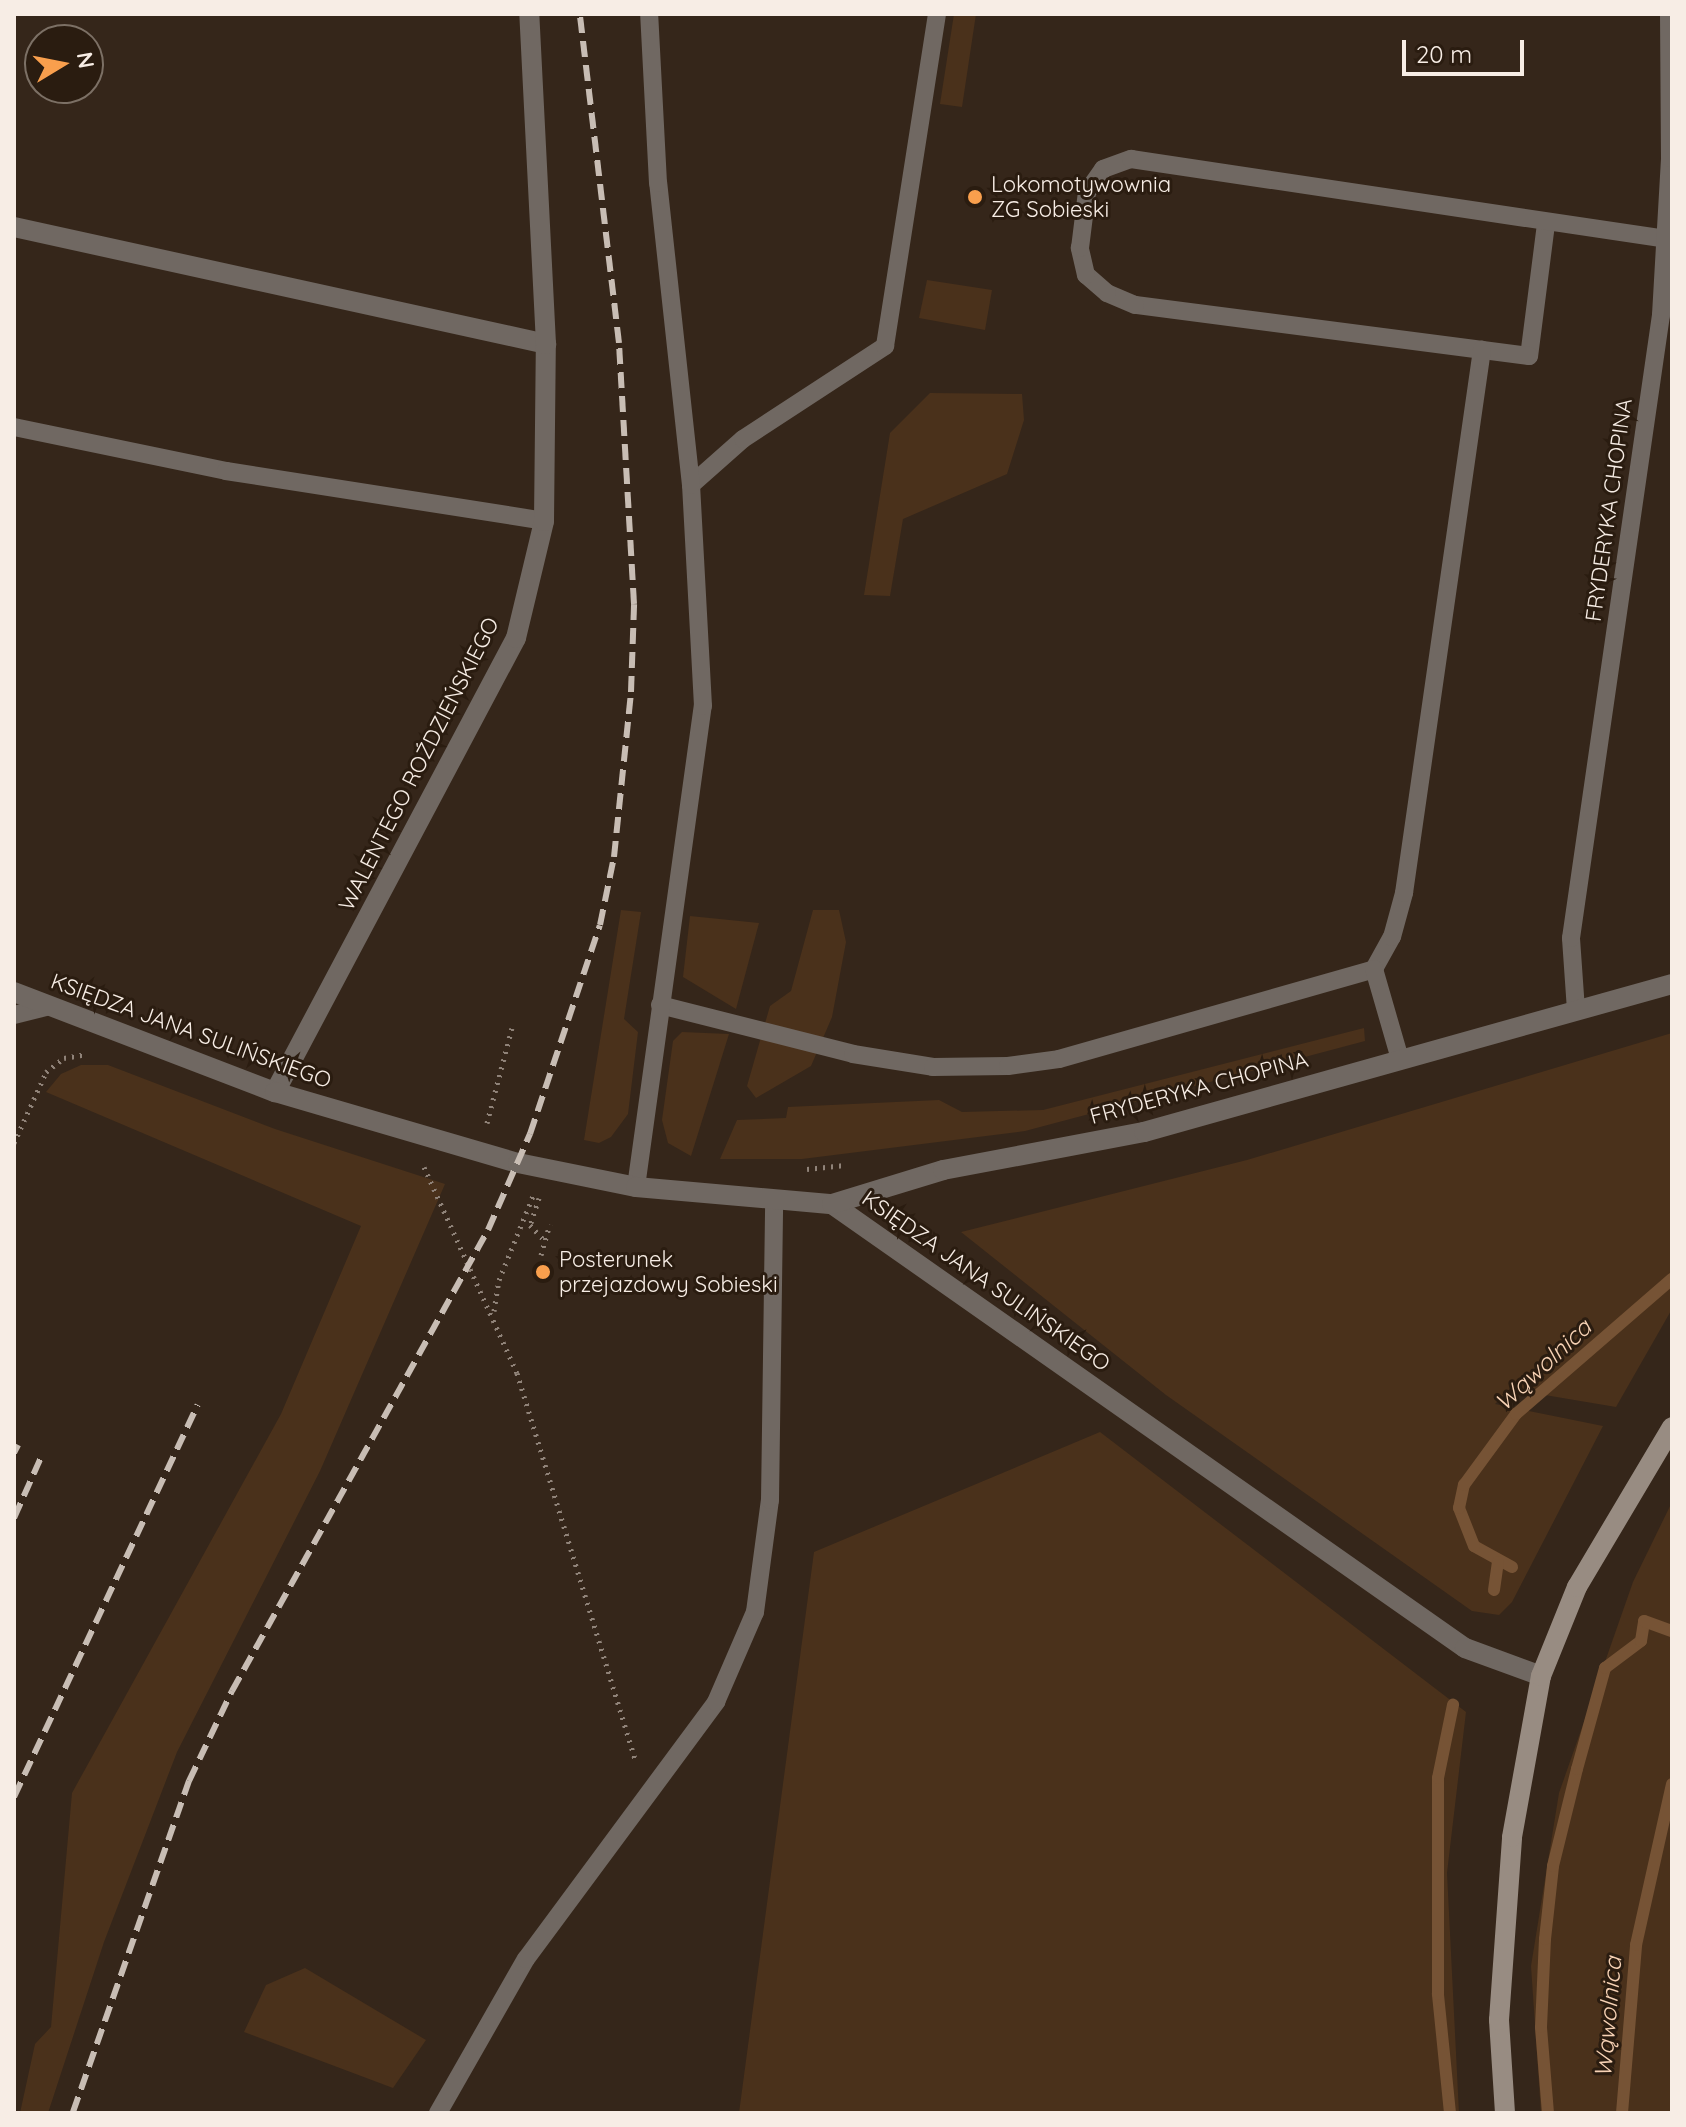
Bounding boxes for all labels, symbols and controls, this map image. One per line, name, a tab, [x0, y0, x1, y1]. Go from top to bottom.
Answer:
north arrow	[24, 24, 104, 104]
scale bar	[1406, 24, 1528, 74]
text: 20 m	[1416, 39, 1472, 69]
text: N	[70, 50, 101, 71]
place label: Lokomotywownia ZG Sobieski	[991, 171, 1171, 222]
marker: Lokomotywownia ZG Sobieski	[966, 188, 984, 206]
street label: FRYDERYKA CHOPINA	[1580, 397, 1638, 623]
street label: WALENTEGO ROŹDZIEŃSKIEGO	[333, 613, 505, 915]
street label: KSIĘDZA JANA SULIŃSKIEGO	[47, 968, 335, 1094]
street label: FRYDERYKA CHOPINA	[1087, 1046, 1311, 1130]
street label: KSIĘDZA JANA SULIŃSKIEGO	[857, 1185, 1115, 1377]
place label: Posterunek przejazdowy Sobieski	[559, 1246, 778, 1298]
marker: Posterunek przejazdowy Sobieski	[534, 1263, 552, 1281]
water label: Wąwolnica	[1489, 1313, 1597, 1417]
water label: Wąwolnica	[1588, 1955, 1628, 2079]

